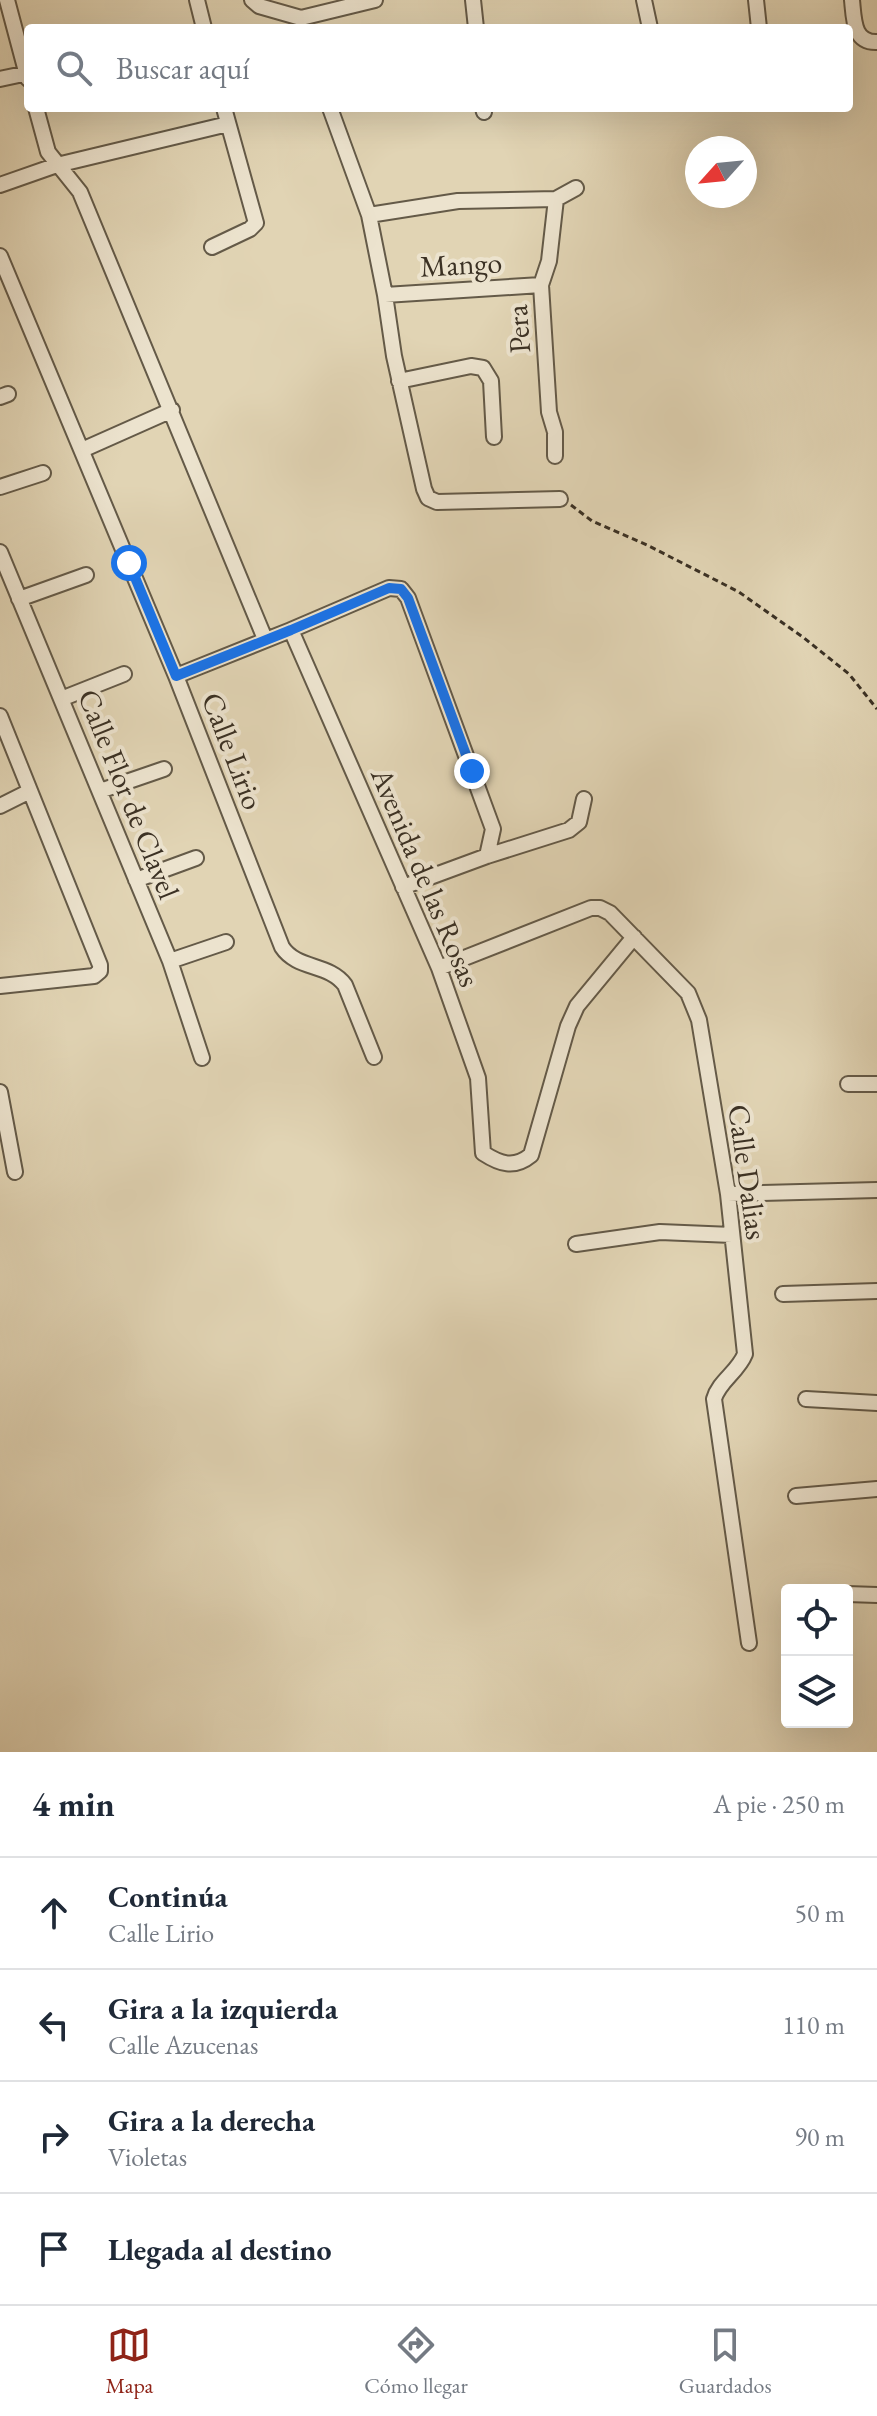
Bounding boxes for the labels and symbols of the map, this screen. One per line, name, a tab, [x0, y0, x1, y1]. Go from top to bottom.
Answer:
north arrow	[685, 136, 757, 208]
street label: Mango	[419, 242, 503, 286]
street label: Pera	[497, 303, 539, 355]
route start	[111, 545, 147, 581]
street label: Calle Flor de Clavel	[69, 683, 189, 905]
street label: Calle Lirio	[193, 687, 273, 815]
route end	[454, 753, 490, 789]
street label: Avenida de las Rosas	[362, 761, 490, 993]
street label: Calle Dalias	[719, 1102, 777, 1242]

